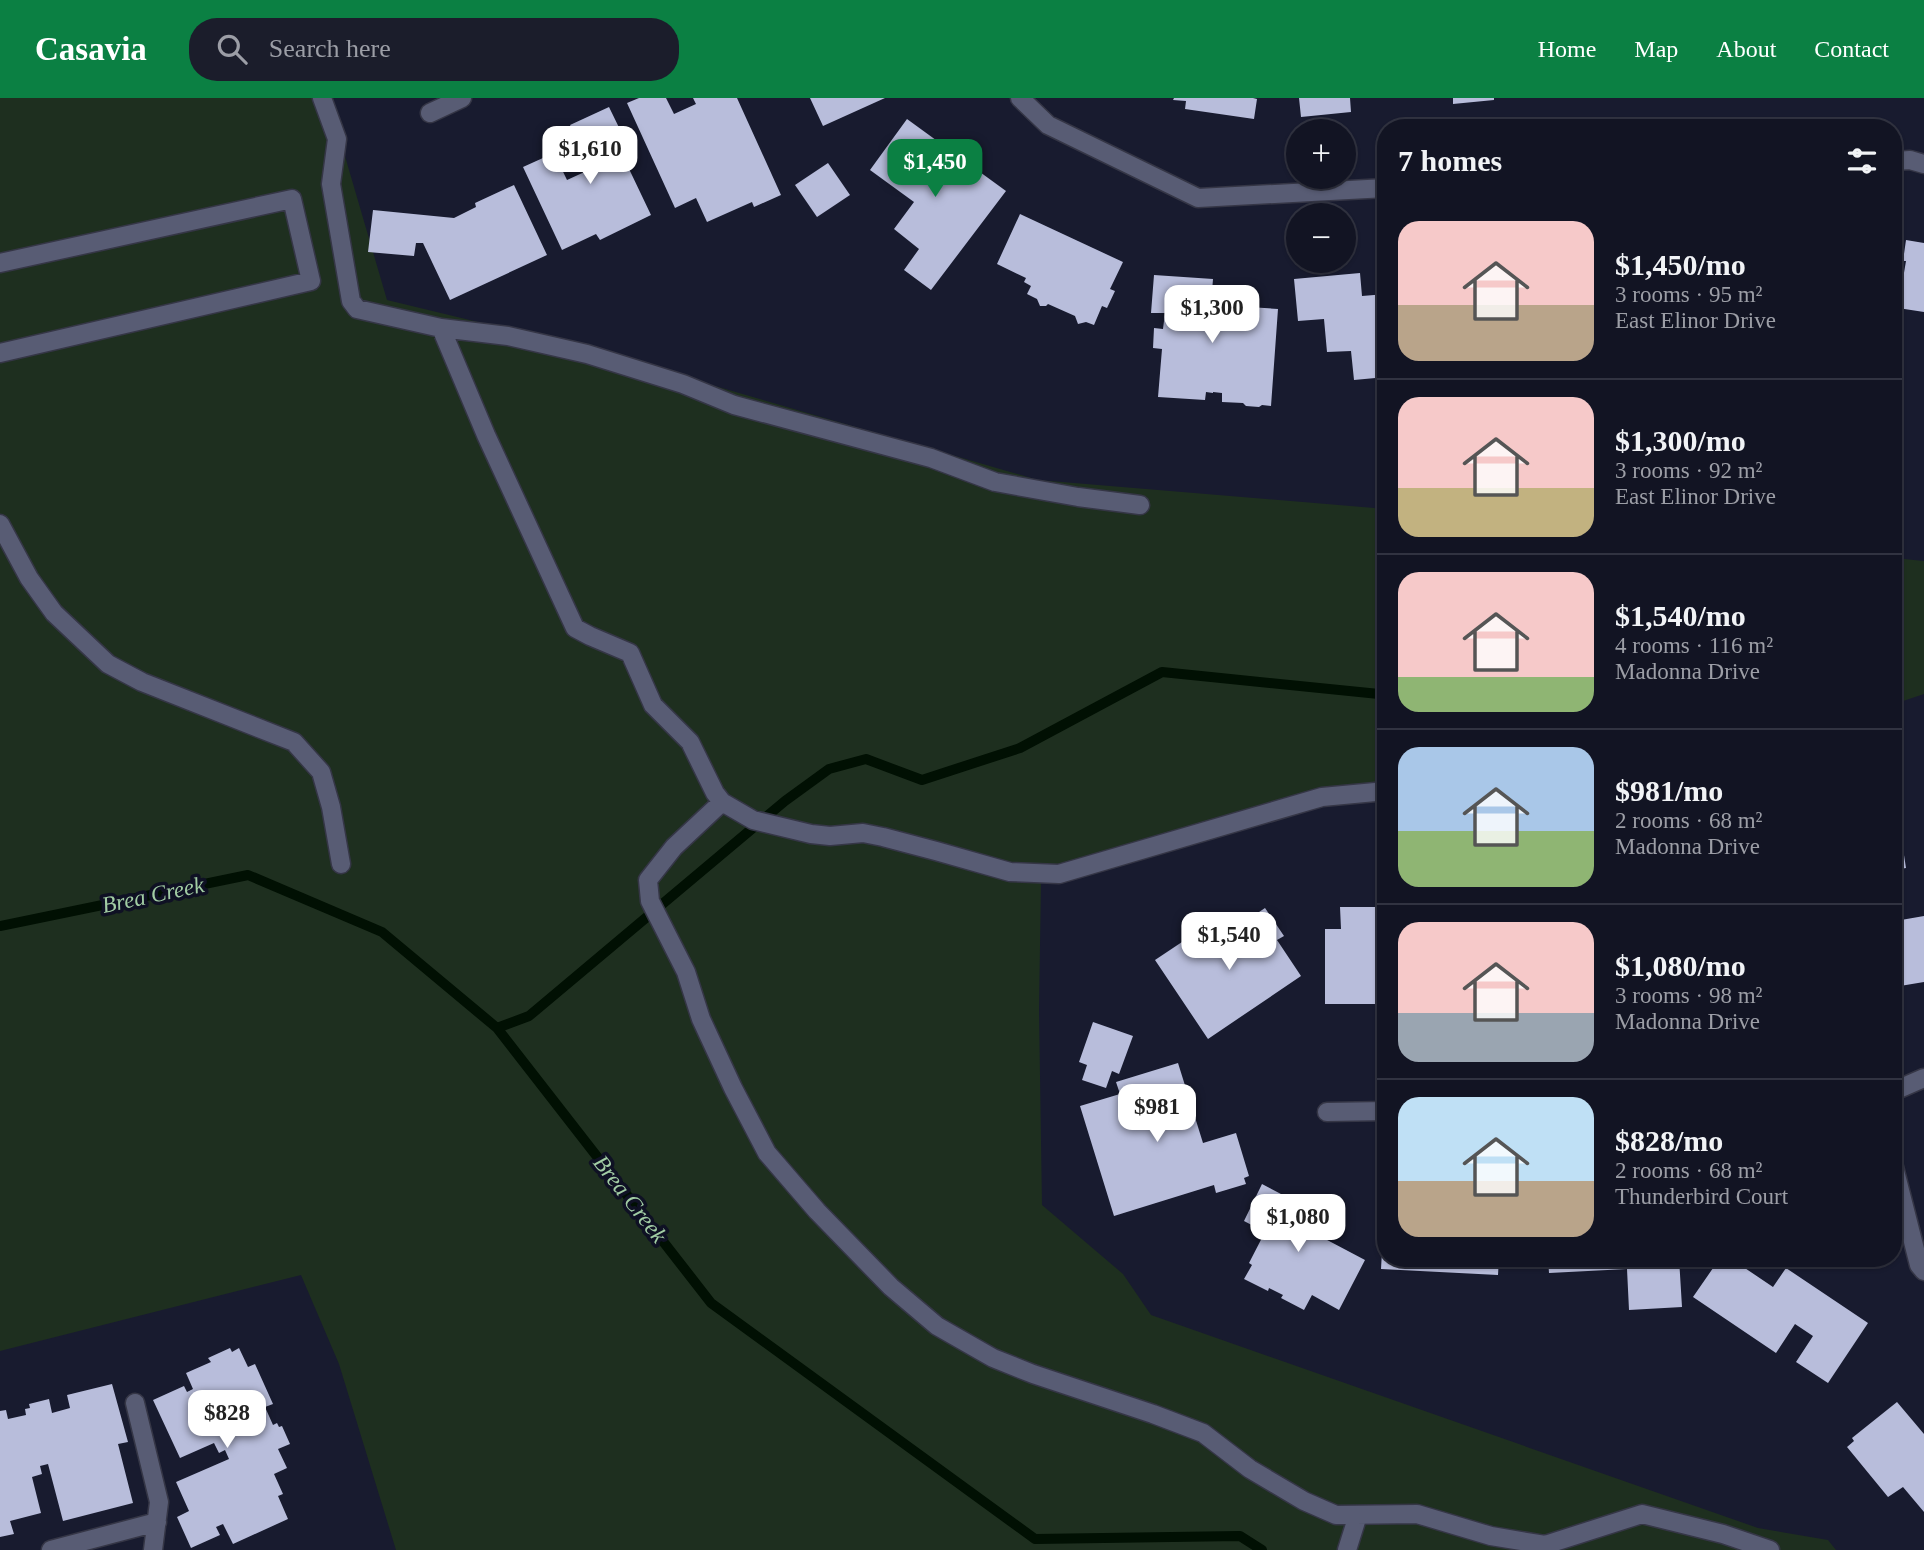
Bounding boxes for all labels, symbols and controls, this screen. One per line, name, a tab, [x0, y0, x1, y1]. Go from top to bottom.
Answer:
search box	[189, 18, 679, 81]
icon: search	[213, 30, 251, 68]
text: Casavia	[35, 31, 147, 67]
text: Search here	[269, 34, 391, 63]
text: Home	[1538, 36, 1596, 62]
text: Map	[1634, 36, 1678, 62]
text: About	[1716, 36, 1776, 62]
text: Contact	[1814, 36, 1889, 62]
map controls	[1286, 119, 1356, 273]
button: +	[1286, 119, 1356, 189]
pin: $1,610	[533, 126, 647, 186]
text: $1,610	[558, 136, 622, 161]
pin: $1,450	[878, 140, 992, 199]
icon: filters	[1843, 142, 1881, 180]
text: 7 homes	[1398, 144, 1502, 177]
text: $1,450	[903, 149, 967, 174]
button: −	[1286, 203, 1356, 273]
text: $1,450/mo	[1615, 248, 1746, 281]
icon: home	[1454, 249, 1538, 333]
text: 3 rooms · 95 m²	[1615, 282, 1762, 307]
pin: $1,300	[1155, 286, 1269, 345]
text: $1,300	[1180, 295, 1244, 320]
text: East Elinor Drive	[1615, 308, 1776, 333]
text: $1,300/mo	[1615, 424, 1746, 457]
icon: home	[1454, 425, 1538, 509]
text: 3 rooms · 92 m²	[1615, 458, 1762, 483]
text: East Elinor Drive	[1615, 484, 1776, 509]
text: $1,540/mo	[1615, 599, 1746, 632]
icon: home	[1454, 600, 1538, 684]
text: 4 rooms · 116 m²	[1615, 633, 1773, 658]
text: Madonna Drive	[1615, 659, 1760, 684]
text: $981/mo	[1615, 774, 1723, 807]
icon: home	[1454, 775, 1538, 859]
text: 2 rooms · 68 m²	[1615, 808, 1762, 833]
text: Madonna Drive	[1615, 834, 1760, 859]
water label: Brea Creek	[100, 872, 207, 918]
pin: $1,540	[1172, 912, 1286, 972]
text: $1,540	[1197, 922, 1261, 947]
text: $1,080/mo	[1615, 949, 1746, 982]
icon: home	[1454, 950, 1538, 1034]
text: 3 rooms · 98 m²	[1615, 983, 1762, 1008]
text: Madonna Drive	[1615, 1009, 1760, 1034]
pin: $981	[1116, 1084, 1198, 1144]
text: $981	[1134, 1094, 1180, 1119]
text: $828/mo	[1615, 1124, 1723, 1157]
icon: home	[1454, 1125, 1538, 1209]
water label: Brea Creek	[588, 1150, 672, 1248]
text: 2 rooms · 68 m²	[1615, 1158, 1762, 1183]
text: Thunderbird Court	[1615, 1184, 1788, 1209]
pin: $1,080	[1241, 1194, 1355, 1254]
text: $1,080	[1266, 1204, 1330, 1229]
pin: $828	[186, 1390, 268, 1450]
text: $828	[204, 1400, 250, 1425]

